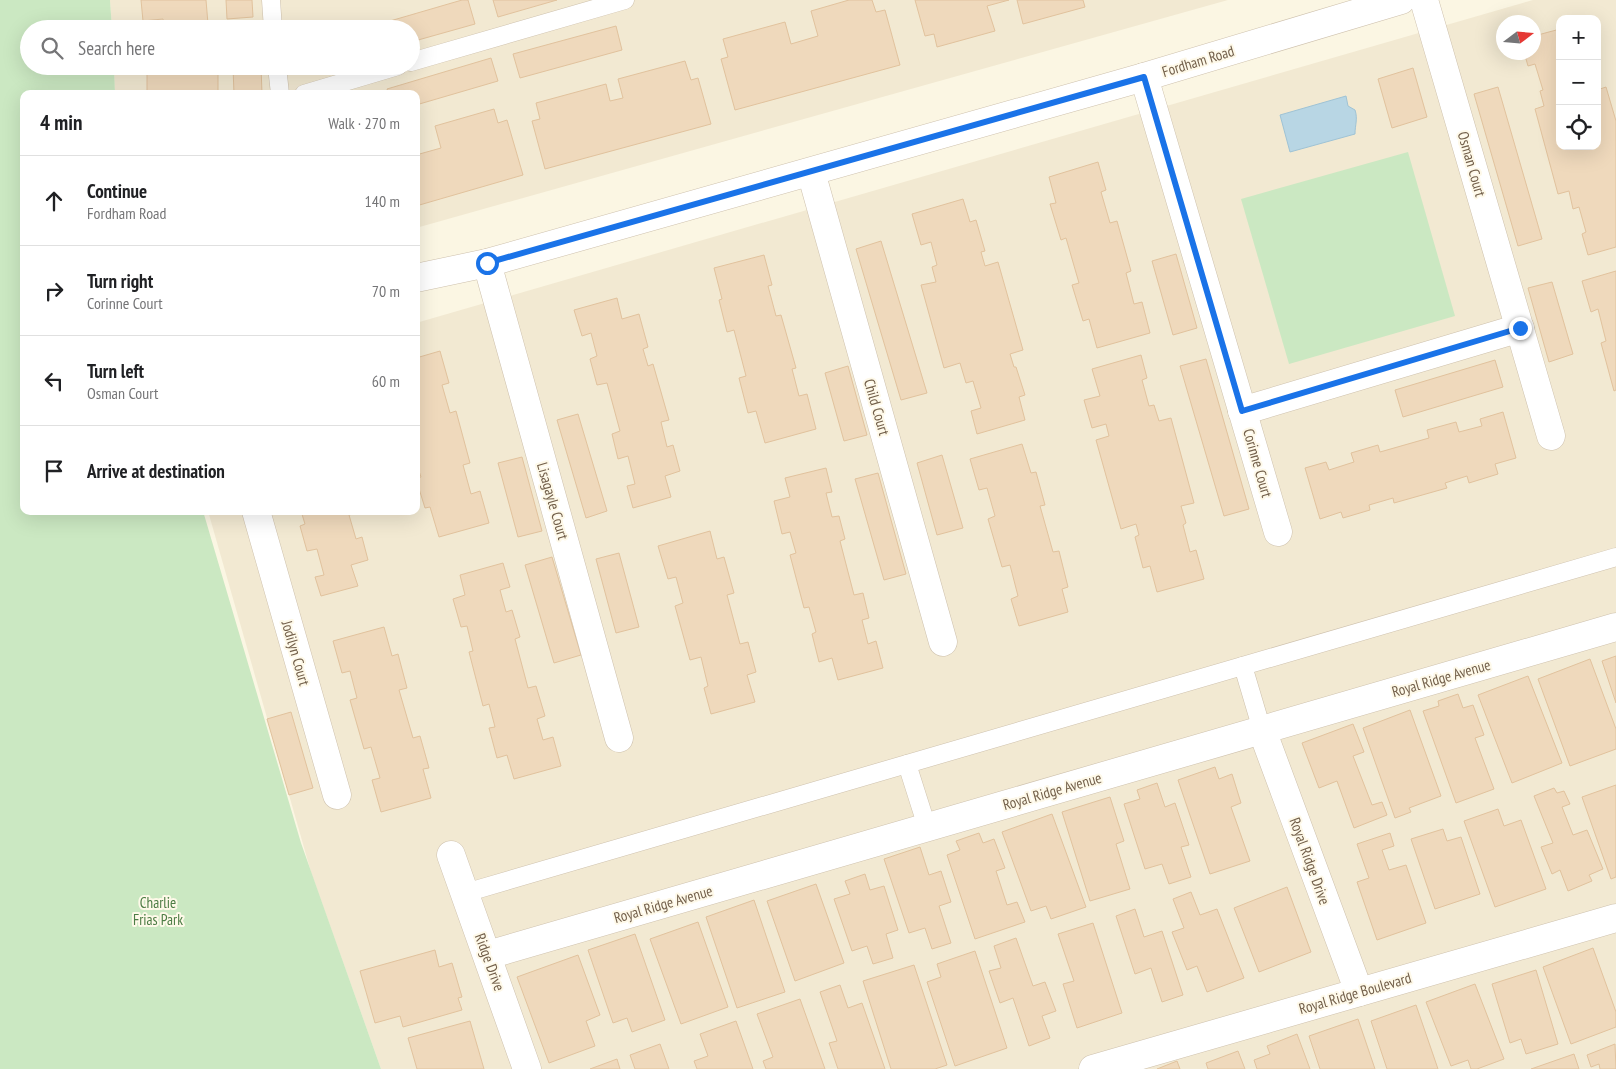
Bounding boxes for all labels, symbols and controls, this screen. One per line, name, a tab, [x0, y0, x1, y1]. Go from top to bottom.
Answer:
north arrow	[1496, 15, 1541, 60]
map controls	[1556, 15, 1601, 150]
button: +	[1556, 15, 1601, 60]
search box	[20, 20, 420, 75]
icon: search	[38, 34, 66, 62]
text: Search here	[78, 36, 155, 60]
street label: Fordham Road	[1160, 41, 1236, 81]
button: −	[1556, 60, 1601, 105]
button: locate	[1556, 105, 1601, 150]
text: 4 min	[40, 109, 82, 136]
text: Walk · 270 m	[328, 113, 400, 133]
street label: Osman Court	[1454, 129, 1490, 199]
text: Continue	[87, 179, 147, 203]
icon: ahead	[40, 187, 68, 215]
text: 140 m	[365, 191, 400, 211]
text: Fordham Road	[87, 203, 166, 223]
route start	[476, 252, 499, 275]
text: Turn right	[87, 269, 153, 293]
icon: right	[40, 277, 68, 305]
text: 70 m	[372, 281, 400, 301]
text: Corinne Court	[87, 293, 163, 313]
route end	[1509, 317, 1532, 340]
text: Turn left	[87, 359, 144, 383]
icon: left	[40, 367, 68, 395]
text: 60 m	[372, 371, 400, 391]
street label: Child Court	[860, 377, 894, 437]
text: Osman Court	[87, 383, 158, 403]
street label: Corinne Court	[1239, 426, 1277, 500]
icon: arrive	[40, 457, 68, 485]
text: Arrive at destination	[87, 459, 225, 483]
street label: Lisagayle Court	[533, 460, 573, 542]
street label: Jodilyn Court	[277, 617, 314, 688]
street label: Royal Ridge Avenue	[1390, 655, 1492, 701]
street label: Royal Ridge Avenue	[1001, 768, 1103, 814]
street label: Royal Ridge Drive	[1285, 815, 1335, 907]
street label: Royal Ridge Avenue	[612, 881, 714, 927]
park label: Charlie Frias Park	[133, 893, 183, 929]
street label: Ridge Drive	[471, 931, 509, 993]
street label: Royal Ridge Boulevard	[1297, 968, 1413, 1018]

